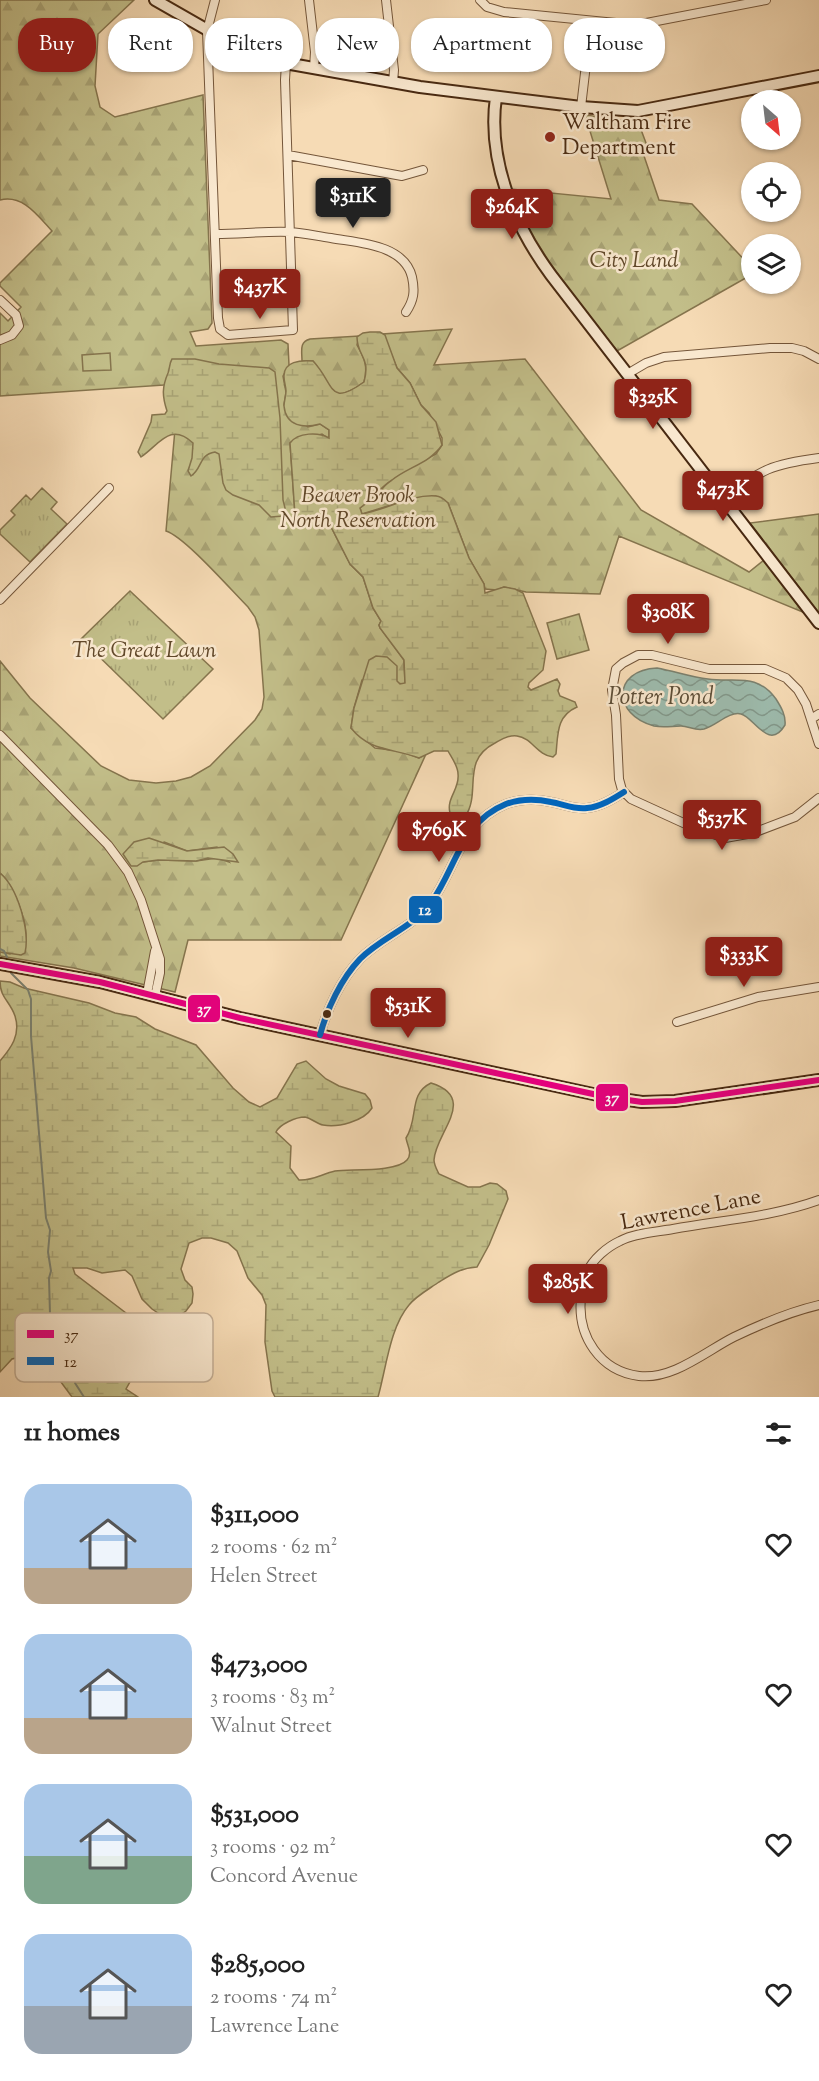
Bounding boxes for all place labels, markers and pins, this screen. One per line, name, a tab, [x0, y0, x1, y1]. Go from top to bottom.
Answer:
place label: Waltham Fire Department	[562, 108, 691, 165]
marker: Waltham Fire Department	[543, 130, 557, 144]
pin: $311K	[311, 178, 395, 229]
pin: $264K	[470, 189, 554, 240]
pin: $437K	[218, 269, 302, 320]
pin: $325K	[611, 379, 695, 430]
pin: $473K	[681, 471, 765, 522]
pin: $308K	[626, 594, 710, 645]
pin: $537K	[680, 800, 764, 851]
pin: $769K	[397, 812, 481, 863]
pin: $333K	[702, 937, 786, 988]
pin: $531K	[366, 988, 450, 1039]
unlabelled marker	[321, 1008, 333, 1020]
pin: $285K	[526, 1264, 610, 1315]

